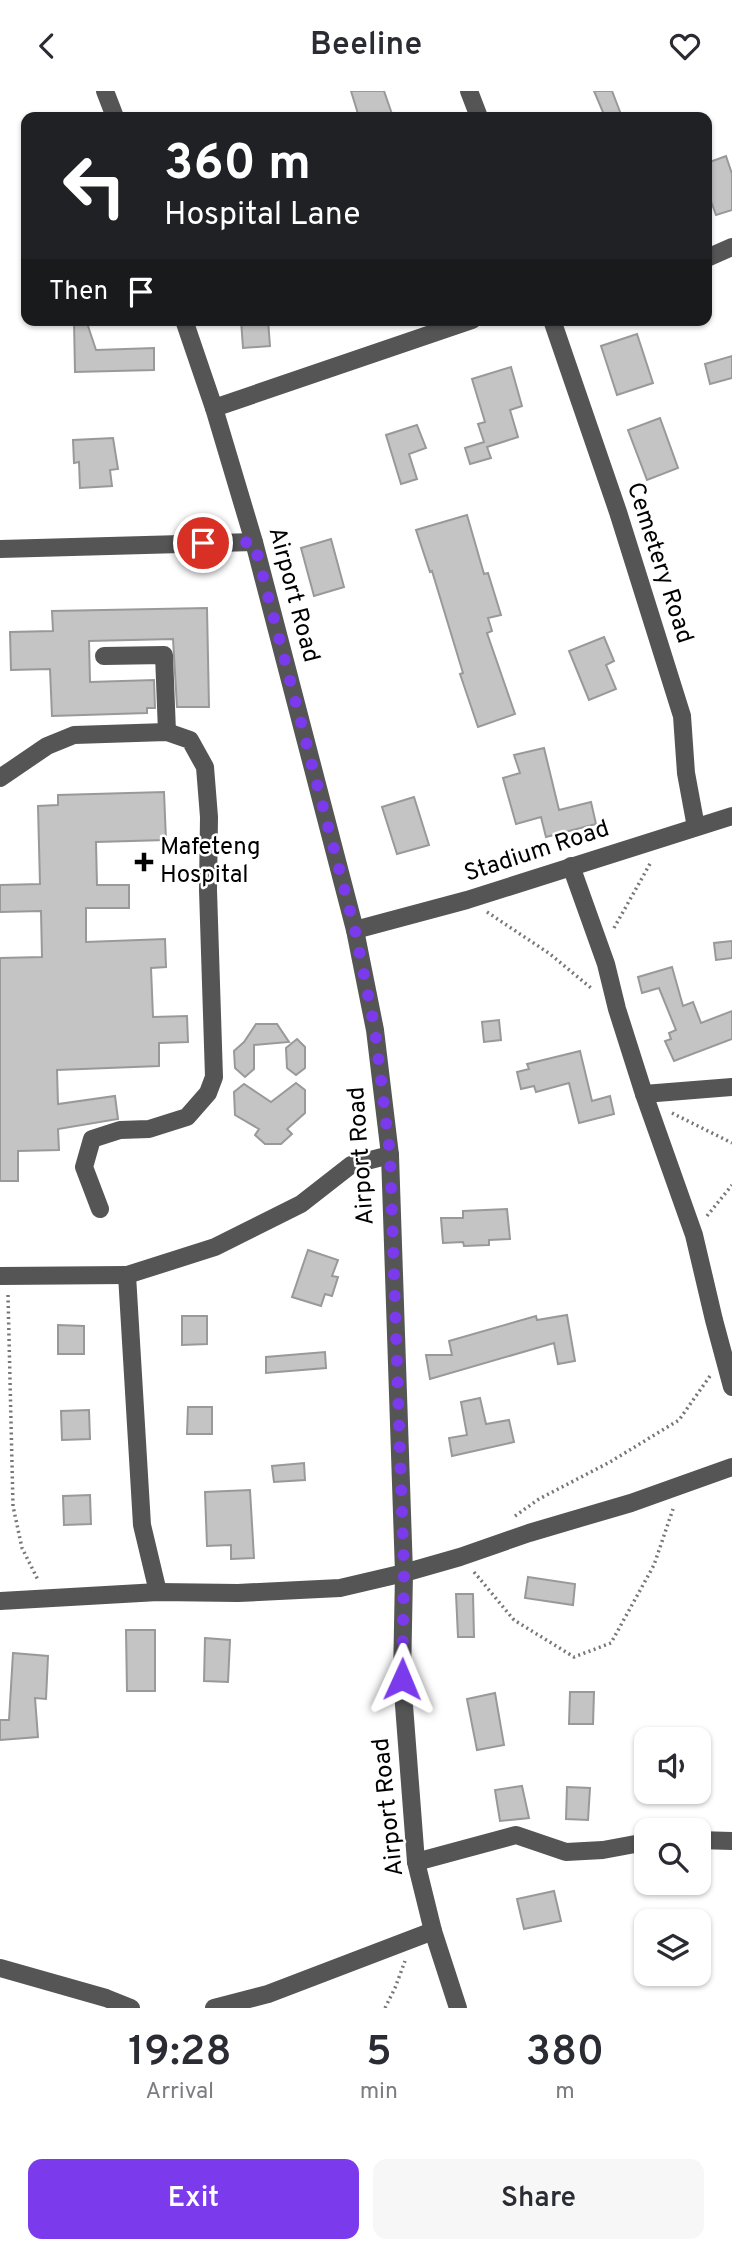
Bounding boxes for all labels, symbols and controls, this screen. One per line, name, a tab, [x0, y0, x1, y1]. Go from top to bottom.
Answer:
text: Beeline	[310, 26, 422, 66]
icon: back	[28, 27, 66, 65]
icon: heart	[666, 27, 704, 65]
text: 360 m	[164, 135, 311, 197]
icon: left	[49, 140, 140, 231]
text: Hospital Lane	[164, 196, 361, 236]
icon: arrive	[122, 273, 160, 311]
text: Then	[49, 276, 108, 309]
street label: Cemetery Road	[619, 479, 699, 647]
pin	[173, 513, 233, 573]
icon: arrive	[184, 524, 222, 562]
street label: Airport Road	[261, 524, 325, 666]
street label: Stadium Road	[461, 814, 613, 890]
place label: Mafeteng Hospital	[160, 833, 261, 891]
marker: Mafeteng Hospital	[134, 852, 154, 872]
street label: Airport Road	[342, 1086, 382, 1226]
position arrow	[365, 1642, 439, 1716]
map controls	[634, 1727, 711, 1986]
button: sound	[634, 1727, 711, 1804]
street label: Airport Road	[367, 1736, 411, 1878]
button: search	[634, 1818, 711, 1895]
button: layers	[634, 1909, 711, 1986]
text: 19:28	[128, 2027, 232, 2080]
text: 5	[366, 2027, 392, 2080]
text: 380	[526, 2027, 604, 2080]
text: Arrival	[146, 2078, 214, 2107]
text: min	[360, 2078, 398, 2107]
text: m	[555, 2078, 575, 2107]
button: Exit	[28, 2159, 359, 2239]
button: Share	[373, 2159, 704, 2239]

